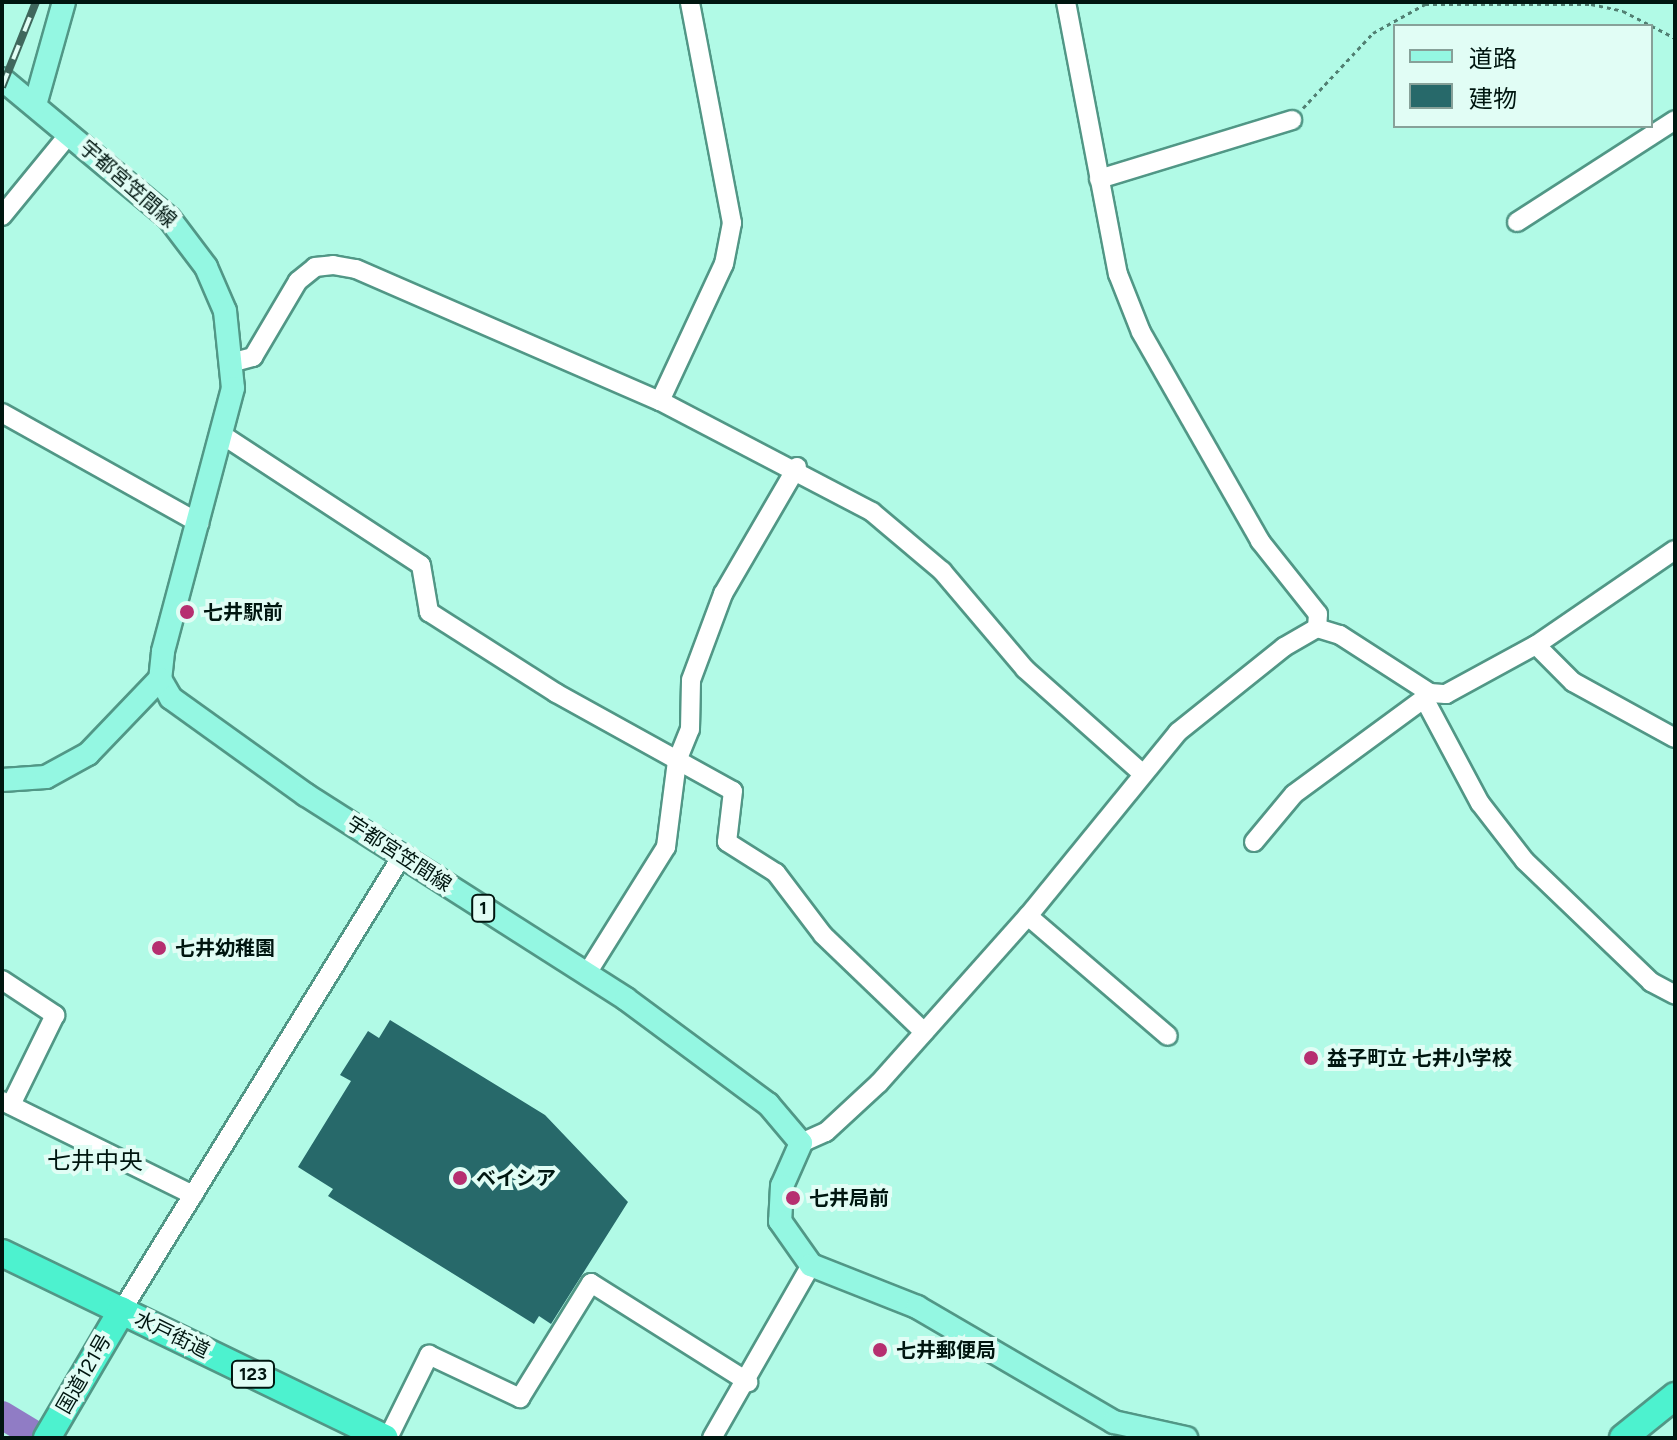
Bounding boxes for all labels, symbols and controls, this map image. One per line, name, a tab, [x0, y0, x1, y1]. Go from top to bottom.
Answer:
legend	[1393, 24, 1653, 128]
text: 道路	[1469, 44, 1517, 73]
text: 建物	[1469, 84, 1517, 113]
street label: 宇都宮笠間線	[75, 136, 181, 232]
place label: 七井駅前	[203, 600, 283, 624]
marker: 七井駅前	[178, 603, 196, 621]
street label: 宇都宮笠間線	[342, 811, 456, 897]
road number: 1	[471, 894, 495, 922]
place label: 七井幼稚園	[175, 936, 275, 960]
marker: 七井幼稚園	[150, 939, 168, 957]
place label: 益子町立 七井小学校	[1327, 1046, 1512, 1070]
marker: 益子町立 七井小学校	[1302, 1049, 1320, 1067]
district label: 七井中央	[47, 1147, 143, 1175]
place label: ベイシア	[476, 1166, 556, 1190]
marker: ベイシア	[451, 1169, 469, 1187]
place label: 七井局前	[809, 1186, 889, 1210]
marker: 七井局前	[784, 1189, 802, 1207]
street label: 水戸街道	[131, 1307, 213, 1363]
street label: 国道121号	[52, 1330, 116, 1418]
place label: 七井郵便局	[896, 1338, 996, 1362]
marker: 七井郵便局	[871, 1341, 889, 1359]
road number: 123	[229, 1360, 277, 1388]

